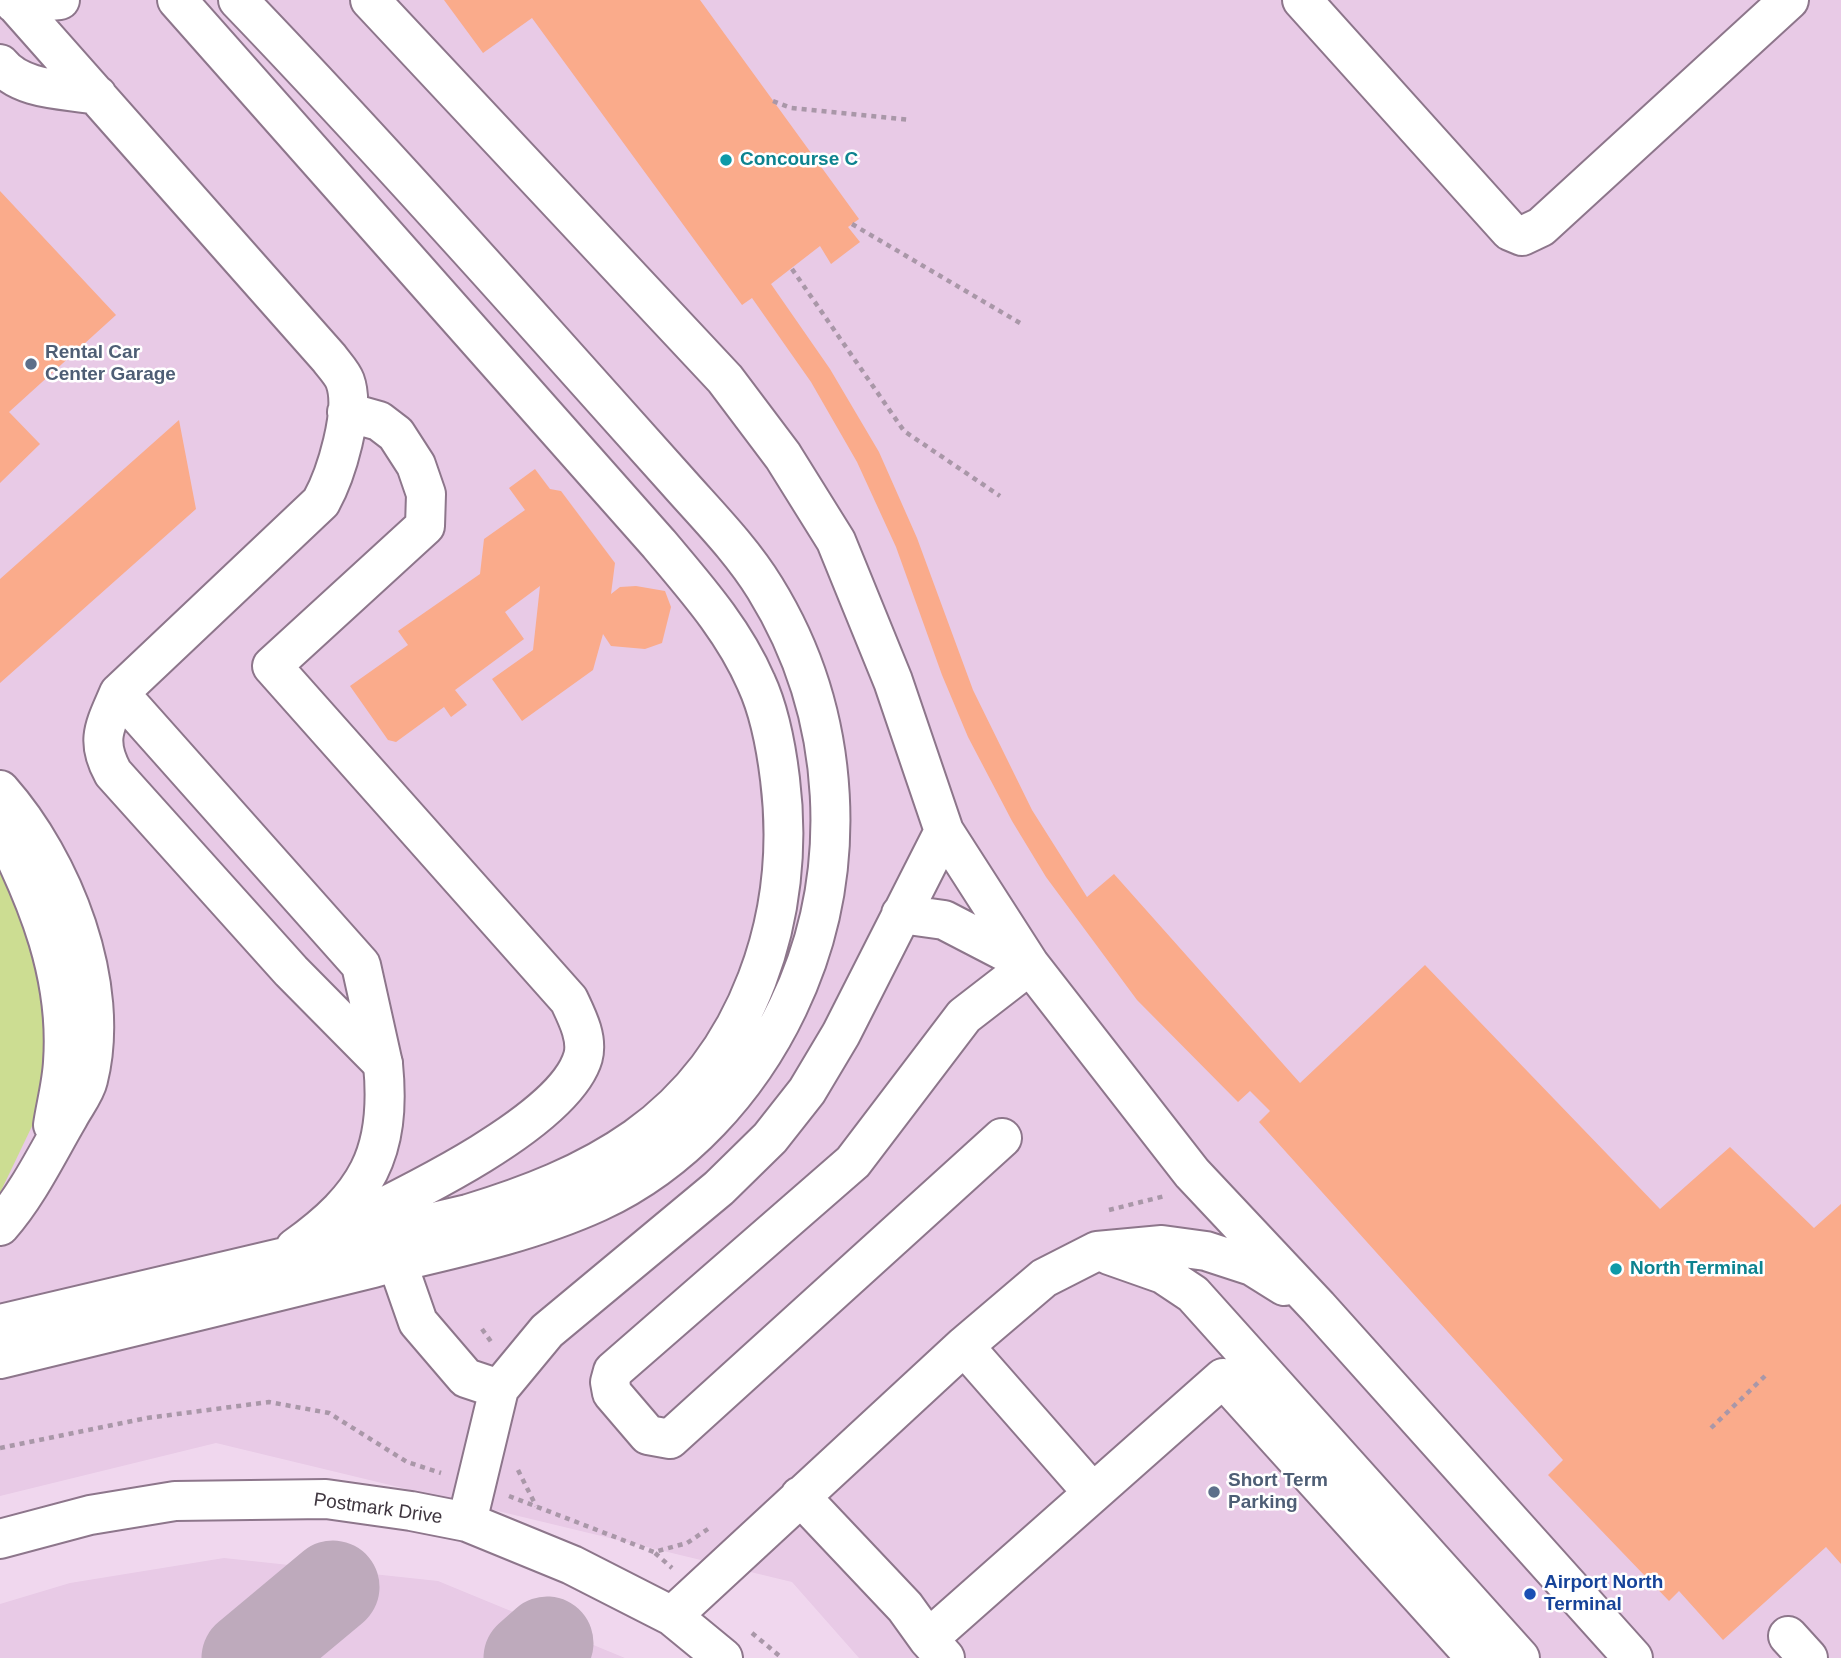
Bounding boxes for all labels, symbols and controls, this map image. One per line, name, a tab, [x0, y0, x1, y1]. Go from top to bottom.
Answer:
place label: Concourse C	[740, 149, 858, 171]
marker: Concourse C	[718, 152, 734, 168]
place label: Rental Car Center Garage	[45, 342, 176, 386]
marker: Rental Car Center Garage	[23, 356, 39, 372]
place label: North Terminal	[1630, 1258, 1764, 1280]
marker: North Terminal	[1608, 1261, 1624, 1277]
place label: Short Term Parking	[1228, 1470, 1328, 1514]
marker: Short Term Parking	[1206, 1484, 1222, 1500]
street label: Postmark Drive	[312, 1489, 444, 1529]
place label: Airport North Terminal	[1544, 1572, 1663, 1616]
marker: Airport North Terminal	[1522, 1586, 1538, 1602]

